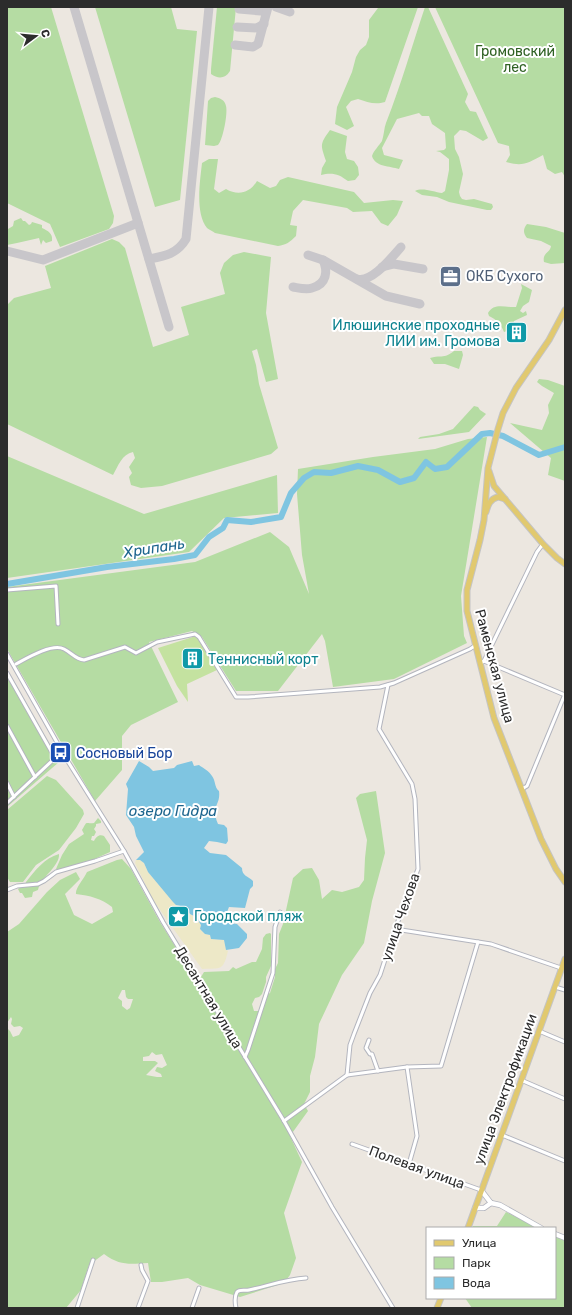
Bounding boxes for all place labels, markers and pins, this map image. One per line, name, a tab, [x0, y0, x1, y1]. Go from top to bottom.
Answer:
office icon: ОКБ Сухого	[438, 263, 464, 289]
place label: ОКБ Сухого	[466, 268, 543, 285]
place label: Илюшинские проходные ЛИИ им. Громова	[332, 317, 500, 350]
building icon: Илюшинские проходные ЛИИ им. Громова	[503, 320, 529, 346]
building icon: Теннисный корт	[179, 646, 205, 672]
place label: Теннисный корт	[208, 651, 318, 668]
bus stop icon: Сосновый Бор	[47, 740, 73, 766]
place label: Сосновый Бор	[76, 745, 173, 762]
place icon: Городской пляж	[165, 903, 191, 929]
place label: Городской пляж	[194, 908, 303, 925]

